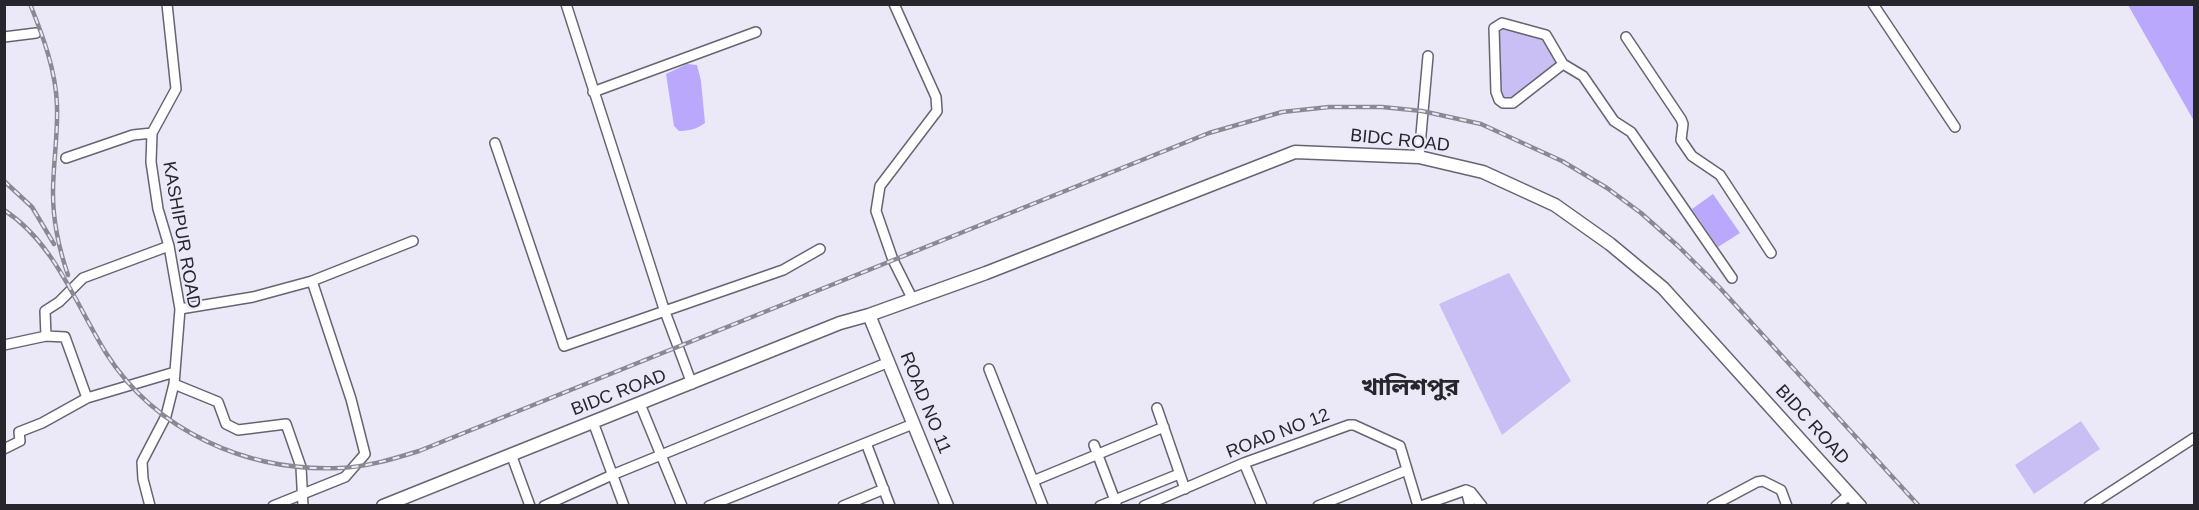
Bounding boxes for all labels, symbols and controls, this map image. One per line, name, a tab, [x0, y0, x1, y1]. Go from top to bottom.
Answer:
street label: BIDC ROAD	[1349, 125, 1451, 157]
street label: KASHIPUR ROAD	[157, 160, 205, 310]
street label: ROAD NO 11	[895, 349, 955, 457]
street label: BIDC ROAD	[568, 365, 670, 421]
district label: খালিশপুর	[1361, 374, 1459, 402]
street label: BIDC ROAD	[1771, 381, 1853, 469]
street label: ROAD NO 12	[1223, 404, 1333, 464]

